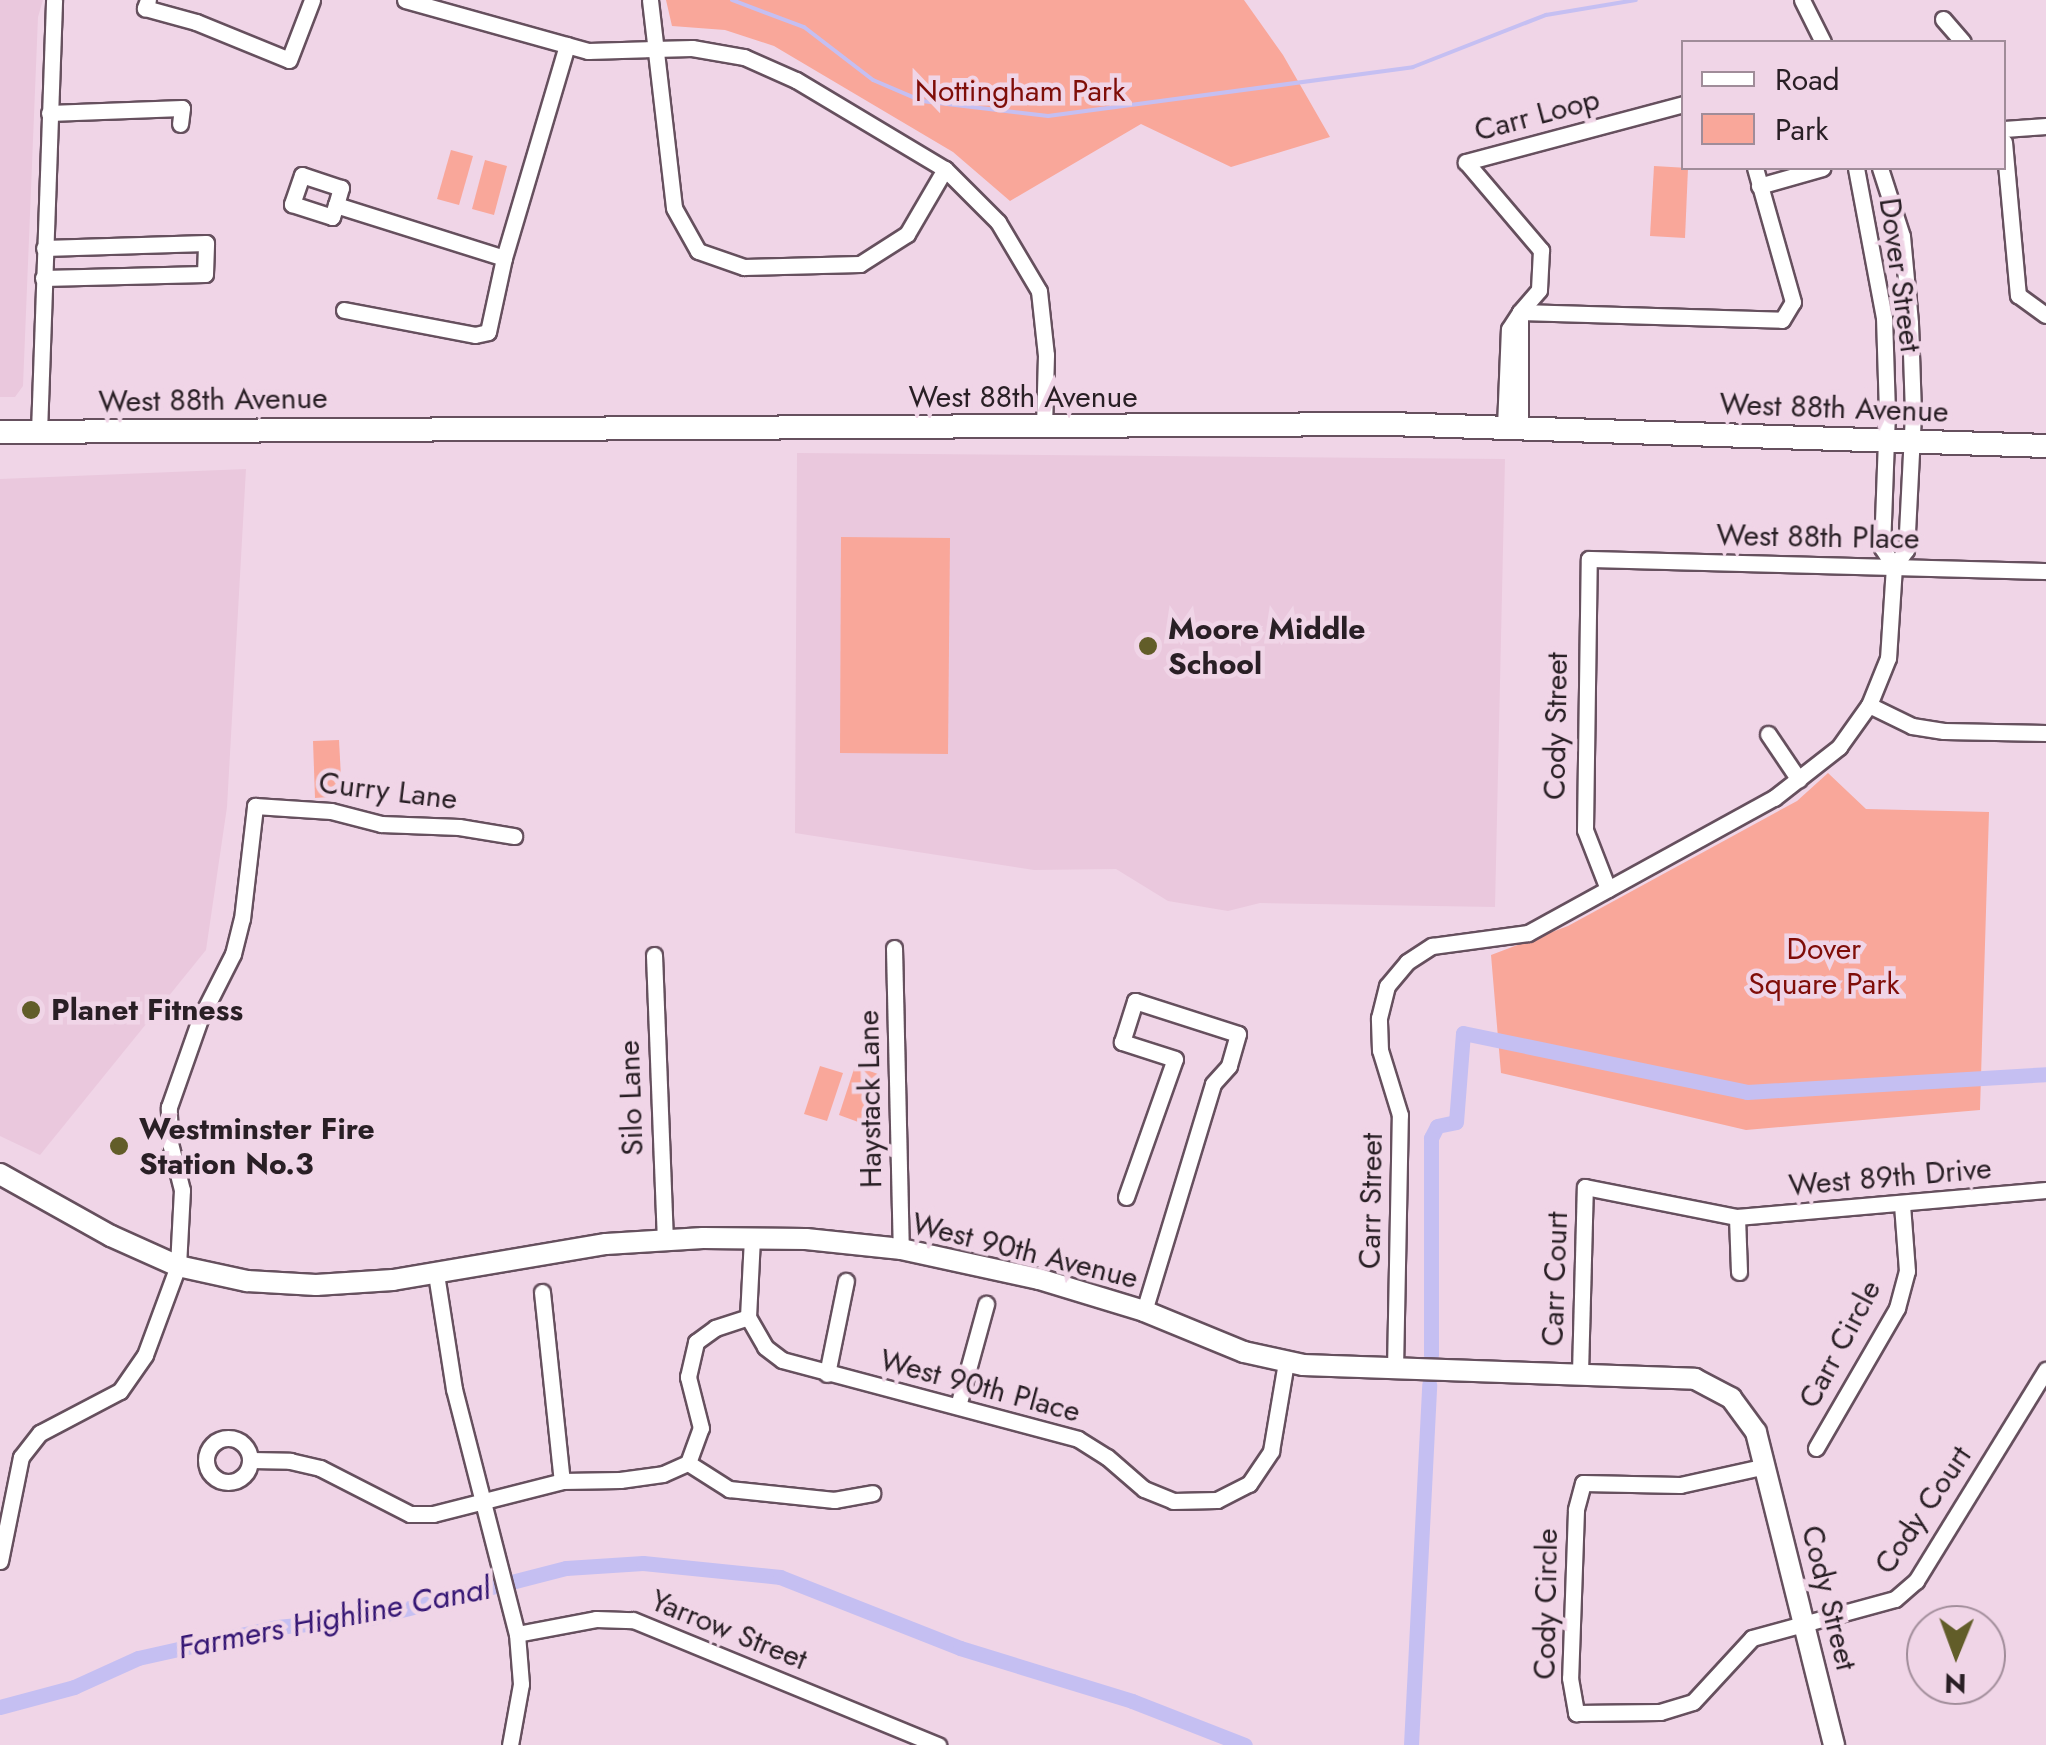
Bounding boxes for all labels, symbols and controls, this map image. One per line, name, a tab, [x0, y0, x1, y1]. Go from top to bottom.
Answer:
legend	[1681, 40, 2006, 170]
text: Road	[1775, 58, 1840, 101]
park label: Nottingham Park	[915, 73, 1125, 109]
street label: Carr Loop	[1471, 81, 1603, 149]
text: Park	[1775, 108, 1828, 151]
street label: Dover Street	[1871, 196, 1929, 354]
street label: West 88th Avenue	[908, 379, 1138, 415]
street label: West 88th Avenue	[98, 380, 328, 420]
street label: West 88th Avenue	[1719, 386, 1949, 430]
street label: West 88th Place	[1716, 517, 1920, 557]
place label: Moore Middle School	[1168, 611, 1366, 682]
marker: Moore Middle School	[1137, 635, 1159, 657]
street label: Cody Street	[1537, 652, 1575, 800]
street label: Curry Lane	[317, 765, 459, 817]
park label: Dover Square Park	[1748, 931, 1900, 1002]
place label: Planet Fitness	[51, 992, 243, 1028]
marker: Planet Fitness	[20, 999, 42, 1021]
street label: Haystack Lane	[850, 1010, 890, 1188]
street label: Silo Lane	[611, 1040, 651, 1156]
place label: Westminster Fire Station No.3	[139, 1111, 375, 1182]
street label: Carr Street	[1352, 1133, 1390, 1269]
marker: Westminster Fire Station No.3	[108, 1135, 130, 1157]
street label: West 89th Drive	[1787, 1150, 1993, 1204]
street label: West 90th Avenue	[908, 1206, 1142, 1296]
street label: Carr Court	[1535, 1211, 1575, 1347]
street label: Carr Circle	[1791, 1274, 1889, 1414]
street label: West 90th Place	[876, 1342, 1084, 1430]
street label: Cody Court	[1867, 1439, 1979, 1581]
street label: Cody Street	[1794, 1522, 1864, 1674]
street label: Cody Circle	[1527, 1528, 1565, 1680]
water label: Farmers Highline Canal	[175, 1569, 493, 1667]
street label: Yarrow Street	[646, 1582, 812, 1678]
north arrow	[1906, 1605, 2006, 1705]
text: N	[1944, 1663, 1967, 1704]

